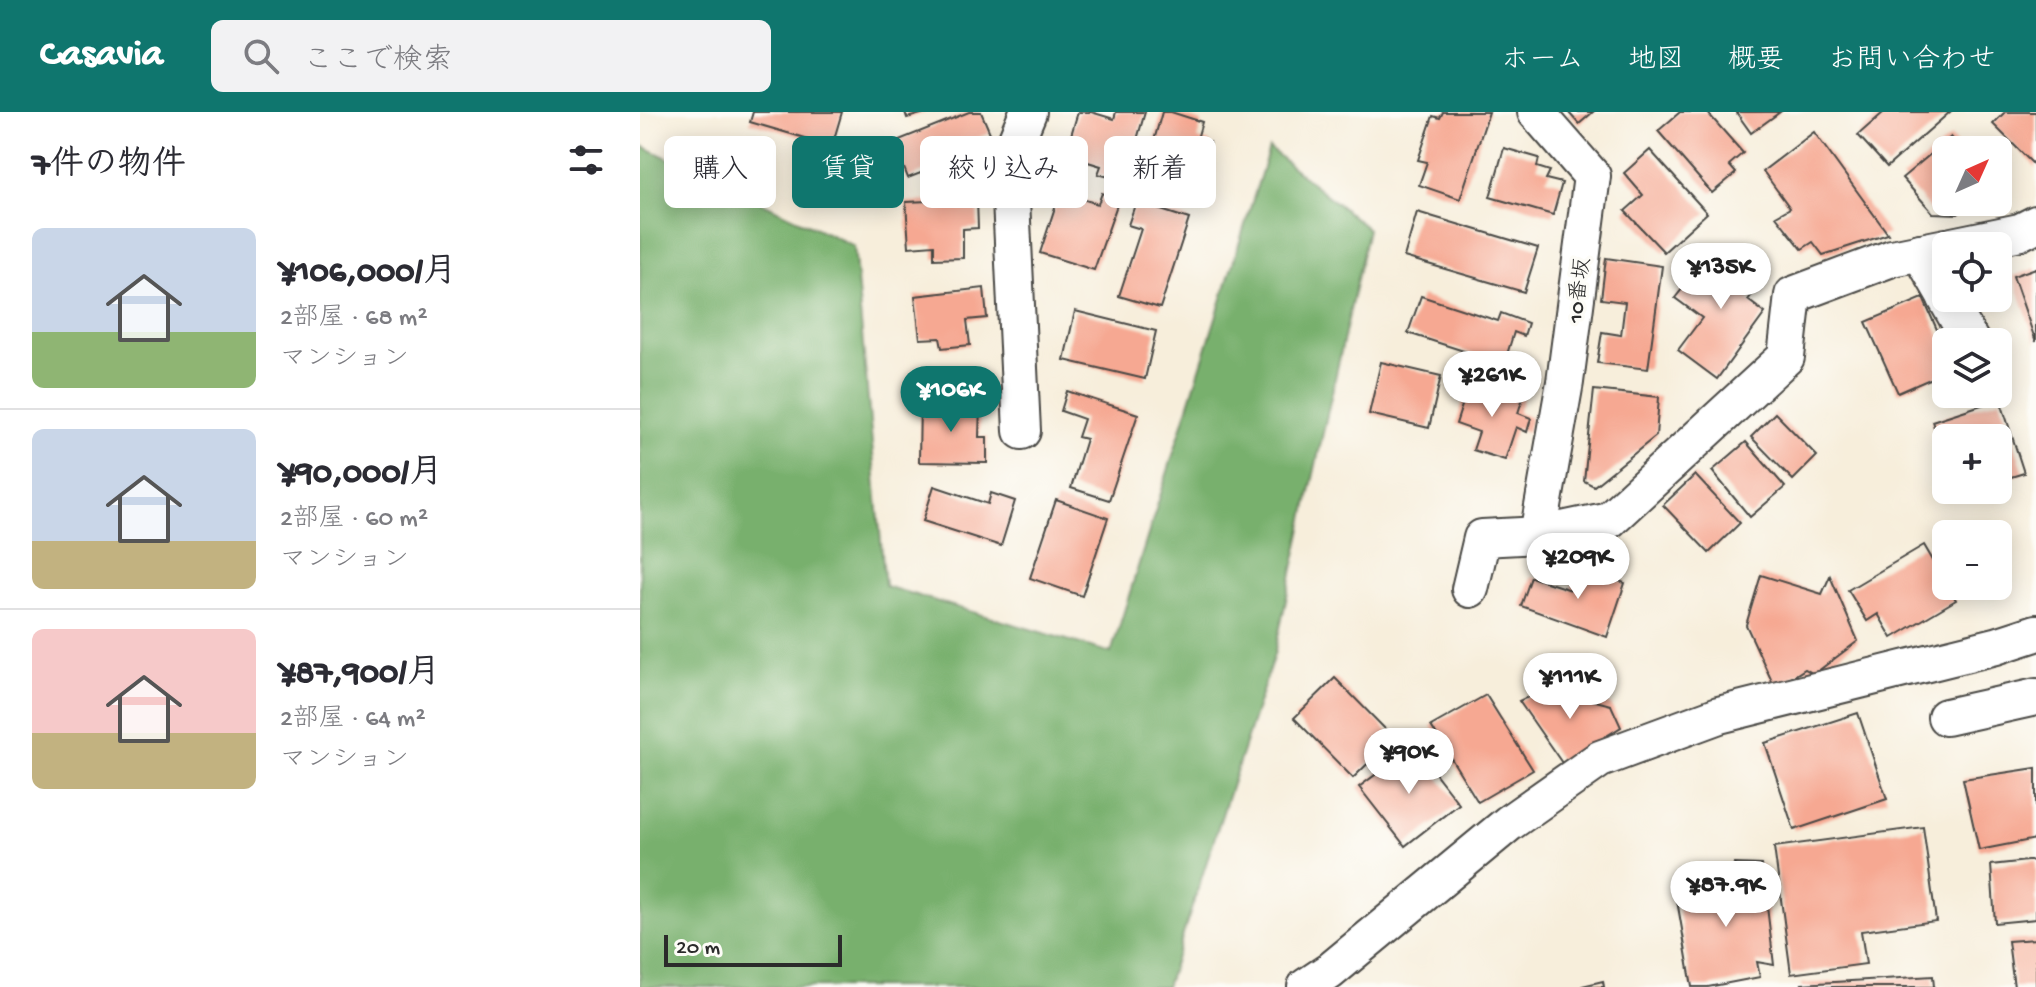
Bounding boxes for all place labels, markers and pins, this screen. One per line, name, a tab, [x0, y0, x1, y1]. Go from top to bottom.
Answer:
pin: ¥135K	[1665, 243, 1777, 311]
pin: ¥261K	[1436, 351, 1548, 419]
pin: ¥106K	[895, 366, 1007, 434]
pin: ¥209K	[1522, 533, 1634, 601]
pin: ¥111K	[1514, 653, 1626, 721]
pin: ¥90K	[1362, 728, 1456, 796]
pin: ¥87.9K	[1661, 861, 1791, 929]

